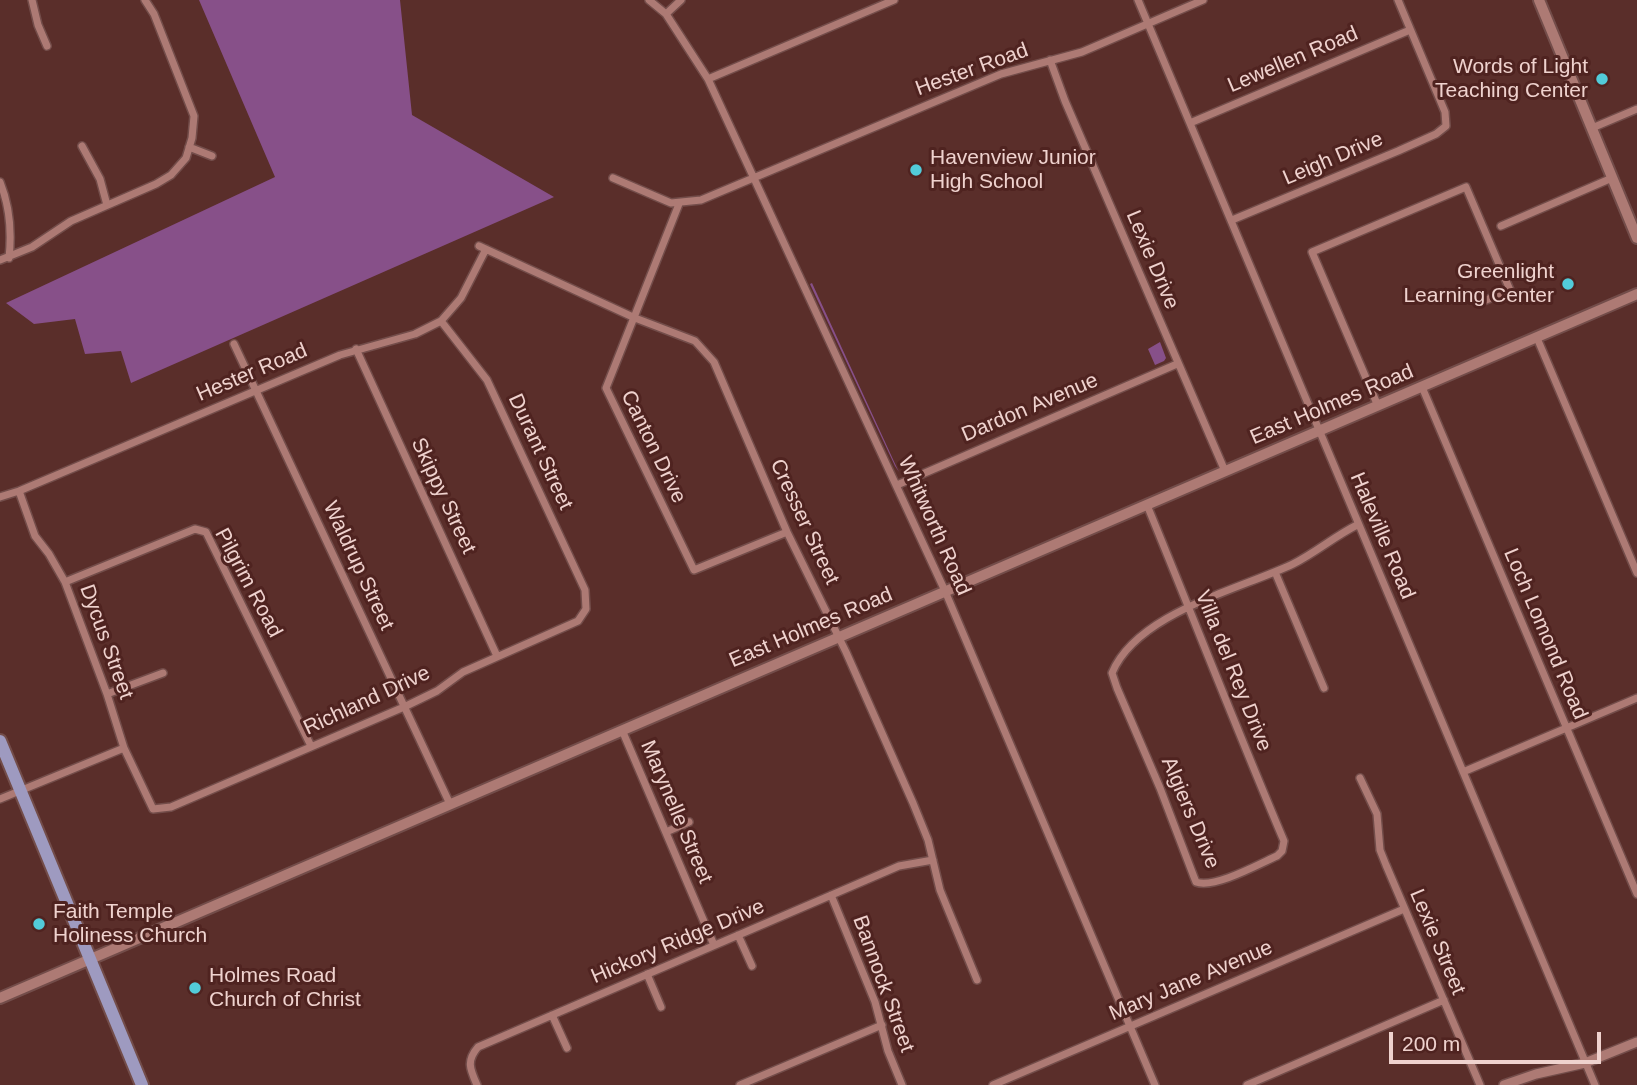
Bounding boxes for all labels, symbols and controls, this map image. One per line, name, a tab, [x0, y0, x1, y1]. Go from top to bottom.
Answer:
street label: Lewellen Road	[1224, 21, 1362, 99]
street label: Hester Road	[912, 38, 1032, 102]
place label: Words of Light Teaching Center	[1435, 54, 1588, 104]
marker: Words of Light Teaching Center	[1594, 71, 1610, 87]
street label: Leigh Drive	[1279, 127, 1387, 191]
place label: Havenview Junior High School	[930, 145, 1096, 195]
marker: Havenview Junior High School	[908, 162, 924, 178]
street label: Lexie Drive	[1120, 207, 1184, 313]
place label: Greenlight Learning Center	[1403, 259, 1554, 309]
marker: Greenlight Learning Center	[1560, 276, 1576, 292]
street label: Hester Road	[193, 338, 311, 408]
street label: East Holmes Road	[1246, 359, 1418, 451]
street label: Dardon Avenue	[958, 368, 1102, 448]
street label: Canton Drive	[615, 386, 691, 508]
street label: Durant Street	[502, 390, 578, 514]
street label: Skippy Street	[405, 434, 481, 558]
street label: Whitworth Road	[892, 453, 976, 599]
street label: Cresser Street	[764, 455, 844, 589]
street label: Haleville Road	[1344, 469, 1420, 603]
street label: Waldrup Street	[317, 498, 399, 634]
street label: Pilgrim Road	[209, 524, 287, 642]
street label: Loch Lomond Road	[1498, 545, 1592, 723]
street label: Dycus Street	[74, 581, 138, 703]
street label: East Holmes Road	[725, 582, 897, 674]
street label: Villa del Rey Drive	[1189, 587, 1277, 755]
street label: Richland Drive	[300, 661, 434, 741]
street label: Marynelle Street	[635, 737, 717, 887]
street label: Algiers Drive	[1155, 753, 1225, 873]
street label: Lexie Street	[1404, 885, 1470, 999]
street label: Hickory Ridge Drive	[588, 894, 768, 990]
place label: Faith Temple Holiness Church	[53, 899, 207, 949]
street label: Bannock Street	[847, 912, 919, 1056]
marker: Faith Temple Holiness Church	[31, 916, 47, 932]
street label: Mary Jane Avenue	[1106, 935, 1276, 1027]
place label: Holmes Road Church of Christ	[209, 963, 361, 1013]
marker: Holmes Road Church of Christ	[187, 980, 203, 996]
scale bar	[1392, 1018, 1604, 1062]
text: 200 m	[1402, 1032, 1460, 1055]

